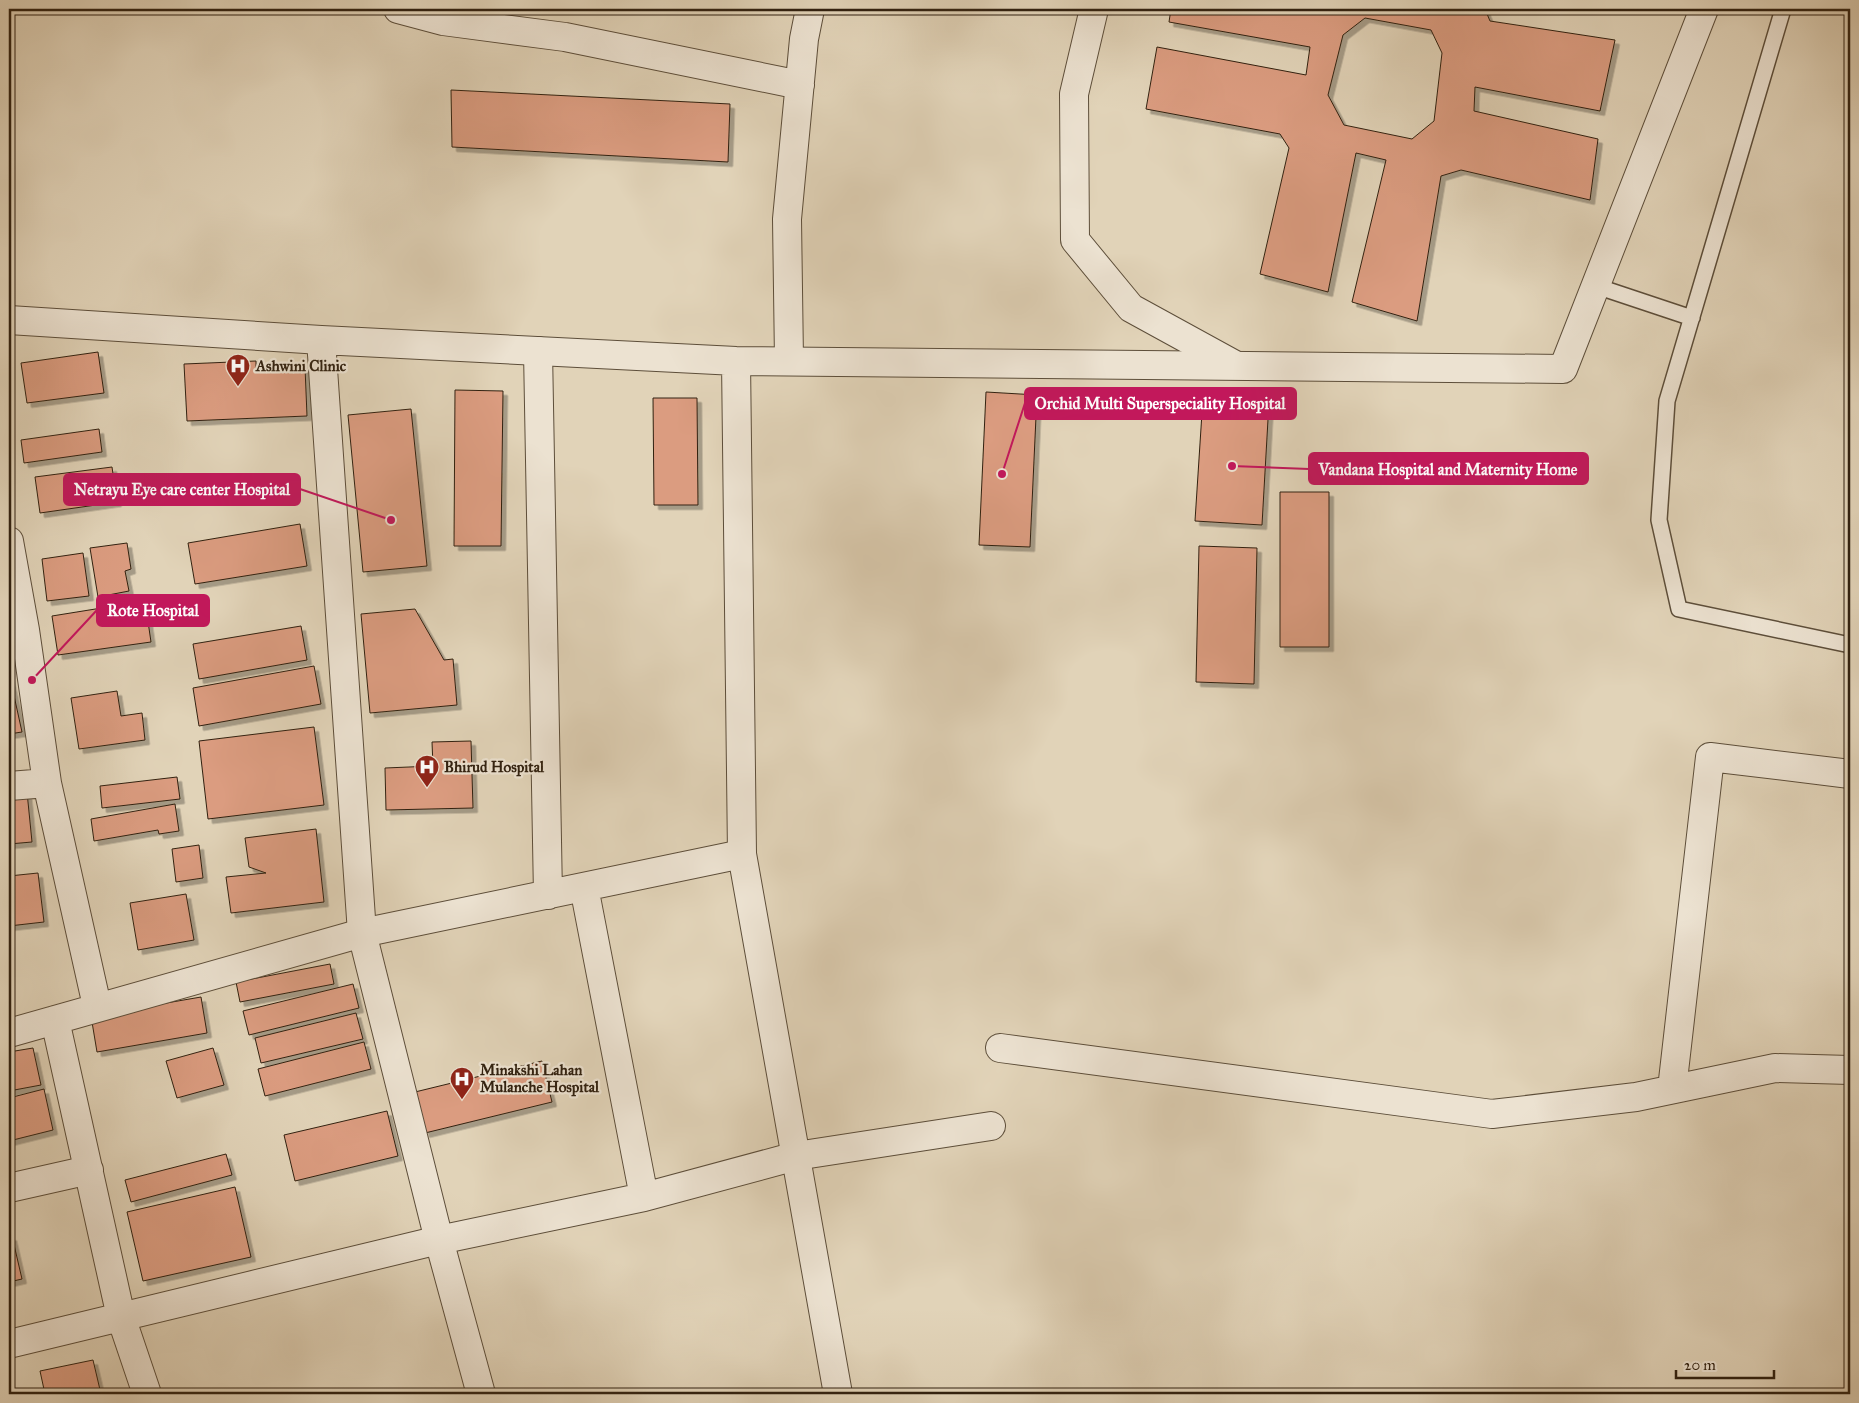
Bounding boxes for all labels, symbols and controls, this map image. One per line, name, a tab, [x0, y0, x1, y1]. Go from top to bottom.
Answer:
hospital icon: Ashwini Clinic	[225, 353, 251, 387]
place label: Ashwini Clinic	[255, 357, 347, 375]
callout: Orchid Multi Superspeciality Hospital	[1025, 388, 1296, 419]
text: Orchid Multi Superspeciality Hospital	[1034, 394, 1286, 414]
callout: Vandana Hospital and Maternity Home	[1309, 453, 1588, 484]
text: Vandana Hospital and Maternity Home	[1317, 460, 1578, 480]
callout: Netrayu Eye care center Hospital	[64, 474, 300, 505]
text: Netrayu Eye care center Hospital	[74, 480, 291, 500]
callout: Rote Hospital	[97, 595, 209, 626]
text: Rote Hospital	[107, 601, 200, 621]
hospital icon: Bhirud Hospital	[414, 754, 440, 788]
place label: Bhirud Hospital	[444, 758, 545, 777]
place label: Minakshi Lahan Mulanche Hospital	[480, 1061, 600, 1097]
hospital icon: Minakshi Lahan Mulanche Hospital	[449, 1066, 475, 1100]
scale bar	[1676, 1348, 1774, 1380]
text: 20 m	[1684, 1356, 1716, 1374]

